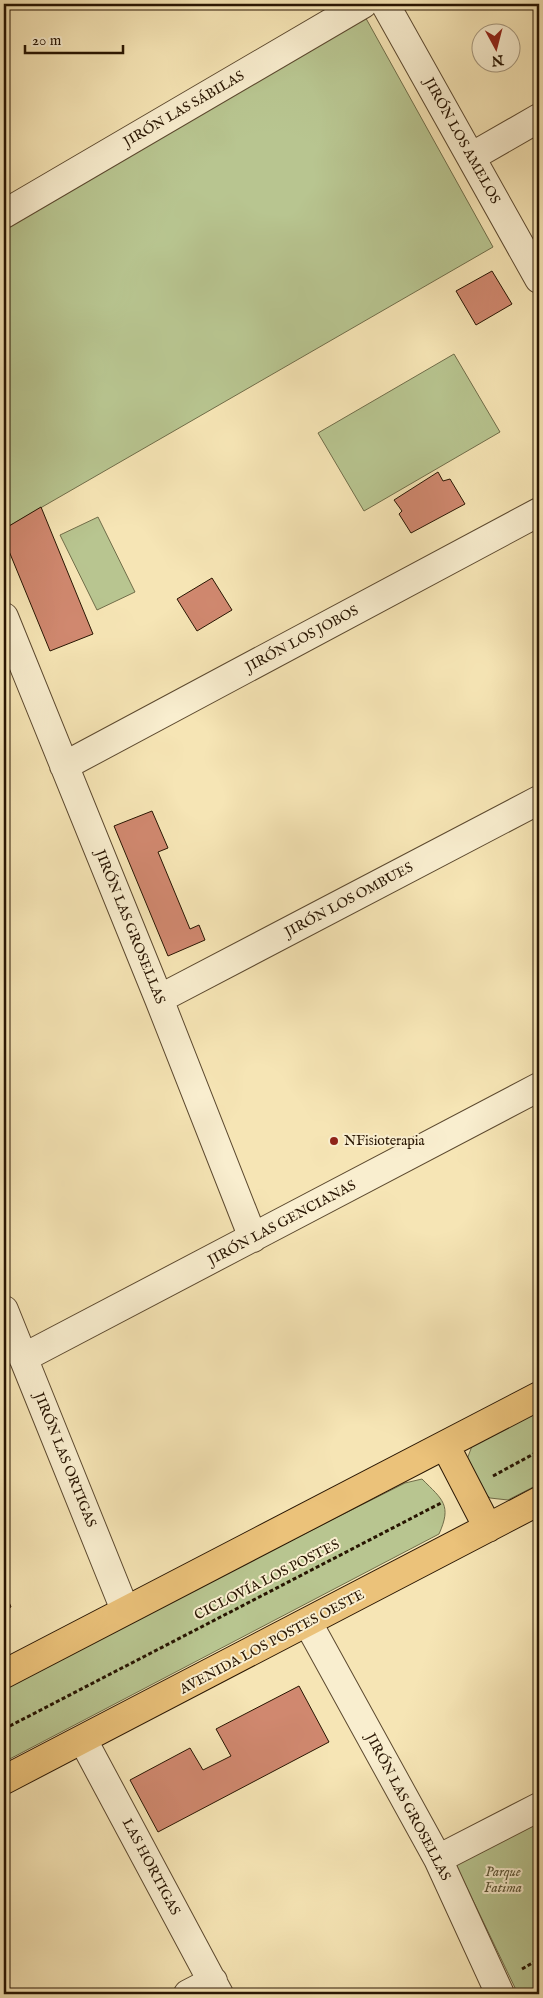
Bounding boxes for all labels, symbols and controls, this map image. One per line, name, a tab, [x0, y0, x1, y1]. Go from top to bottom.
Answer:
scale bar	[25, 22, 122, 54]
north arrow	[470, 22, 520, 72]
text: 20 m	[32, 31, 62, 50]
text: N	[490, 50, 506, 70]
street label: JIRÓN LAS SÁBILAS	[118, 66, 248, 152]
street label: JIRÓN LOS AMELOS	[419, 73, 505, 207]
street label: JIRÓN LOS JOBOS	[240, 601, 362, 677]
street label: JIRÓN LAS GROSELLAS	[90, 845, 170, 1007]
street label: JIRÓN LOS OMBUES	[279, 858, 416, 942]
place label: NFisioterapia	[344, 1132, 426, 1150]
marker: NFisioterapia	[328, 1135, 340, 1147]
street label: JIRÓN LAS GENCIANAS	[203, 1175, 359, 1271]
street label: JIRÓN LAS ORTIGAS	[29, 1388, 101, 1530]
street label: CICLOVÍA LOS POSTES	[191, 1535, 343, 1625]
street label: AVENIDA LOS POSTES OESTE	[176, 1585, 368, 1699]
street label: JIRÓN LAS GROSELLAS	[360, 1728, 456, 1884]
street label: LAS HORTIGAS	[118, 1815, 184, 1919]
park label: Parque Fatima	[484, 1863, 522, 1897]

